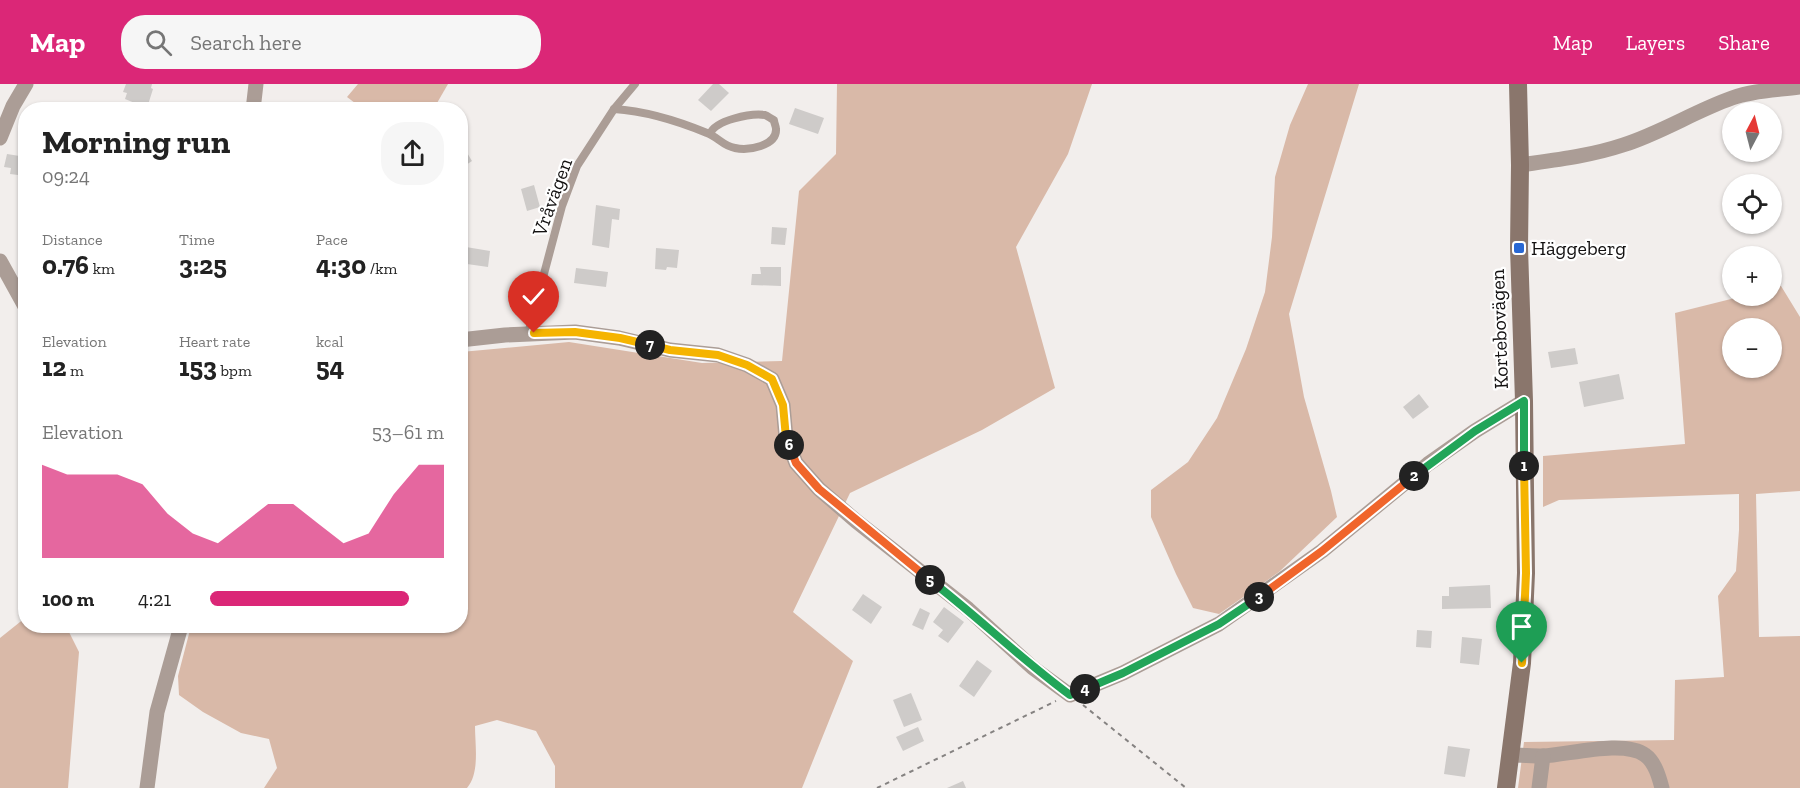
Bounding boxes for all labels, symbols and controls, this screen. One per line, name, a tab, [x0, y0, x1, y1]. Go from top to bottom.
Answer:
search box	[121, 15, 541, 69]
text: Map	[30, 26, 85, 59]
icon: search	[142, 26, 175, 59]
text: Search here	[190, 29, 302, 56]
text: Map	[1553, 30, 1593, 55]
text: Layers	[1626, 30, 1685, 55]
text: Share	[1718, 30, 1770, 55]
north arrow	[1722, 102, 1782, 162]
map controls	[1722, 102, 1782, 378]
text: Morning run	[42, 122, 230, 161]
button: share	[381, 122, 444, 185]
street label: Vråvägen	[526, 154, 577, 240]
text: 09:24	[42, 164, 90, 188]
button: locate	[1722, 174, 1782, 234]
text: Distance	[42, 230, 103, 249]
text: Time	[179, 230, 215, 249]
text: Pace	[316, 230, 348, 249]
place label: Häggeberg	[1531, 236, 1626, 260]
marker: Häggeberg	[1512, 241, 1526, 255]
button: +	[1722, 246, 1782, 306]
text: 0.76	[42, 249, 89, 281]
text: 3:25	[179, 249, 227, 281]
text: 4:30	[316, 249, 366, 281]
text: km	[89, 259, 115, 278]
text: /km	[366, 259, 397, 278]
street label: Kortebovägen	[1485, 268, 1513, 389]
pin	[508, 271, 559, 333]
icon: check	[517, 280, 550, 313]
button: −	[1722, 318, 1782, 378]
pin: 7	[635, 330, 665, 360]
text: Elevation	[42, 332, 107, 351]
text: Heart rate	[179, 332, 250, 351]
text: kcal	[316, 332, 343, 351]
text: 7	[646, 335, 654, 354]
text: 12	[42, 351, 66, 383]
text: 153	[179, 351, 217, 383]
text: 54	[316, 351, 344, 383]
text: m	[66, 361, 84, 380]
text: bpm	[217, 361, 252, 380]
text: Elevation	[42, 420, 123, 444]
text: 53–61 m	[372, 420, 444, 444]
pin: 6	[774, 430, 804, 460]
text: 6	[785, 435, 793, 454]
pin: 1	[1509, 451, 1539, 481]
text: 1	[1521, 456, 1527, 475]
pin: 2	[1399, 461, 1429, 491]
text: 2	[1410, 466, 1418, 485]
pin: 5	[915, 565, 945, 595]
text: 5	[926, 570, 934, 589]
pin: 3	[1244, 582, 1274, 612]
text: 100 m	[42, 587, 94, 611]
text: 4:21	[138, 587, 171, 611]
text: 3	[1255, 587, 1263, 606]
pin	[1496, 601, 1547, 663]
icon: arrive	[1505, 610, 1538, 643]
pin: 4	[1070, 674, 1100, 704]
text: 4	[1080, 679, 1090, 698]

